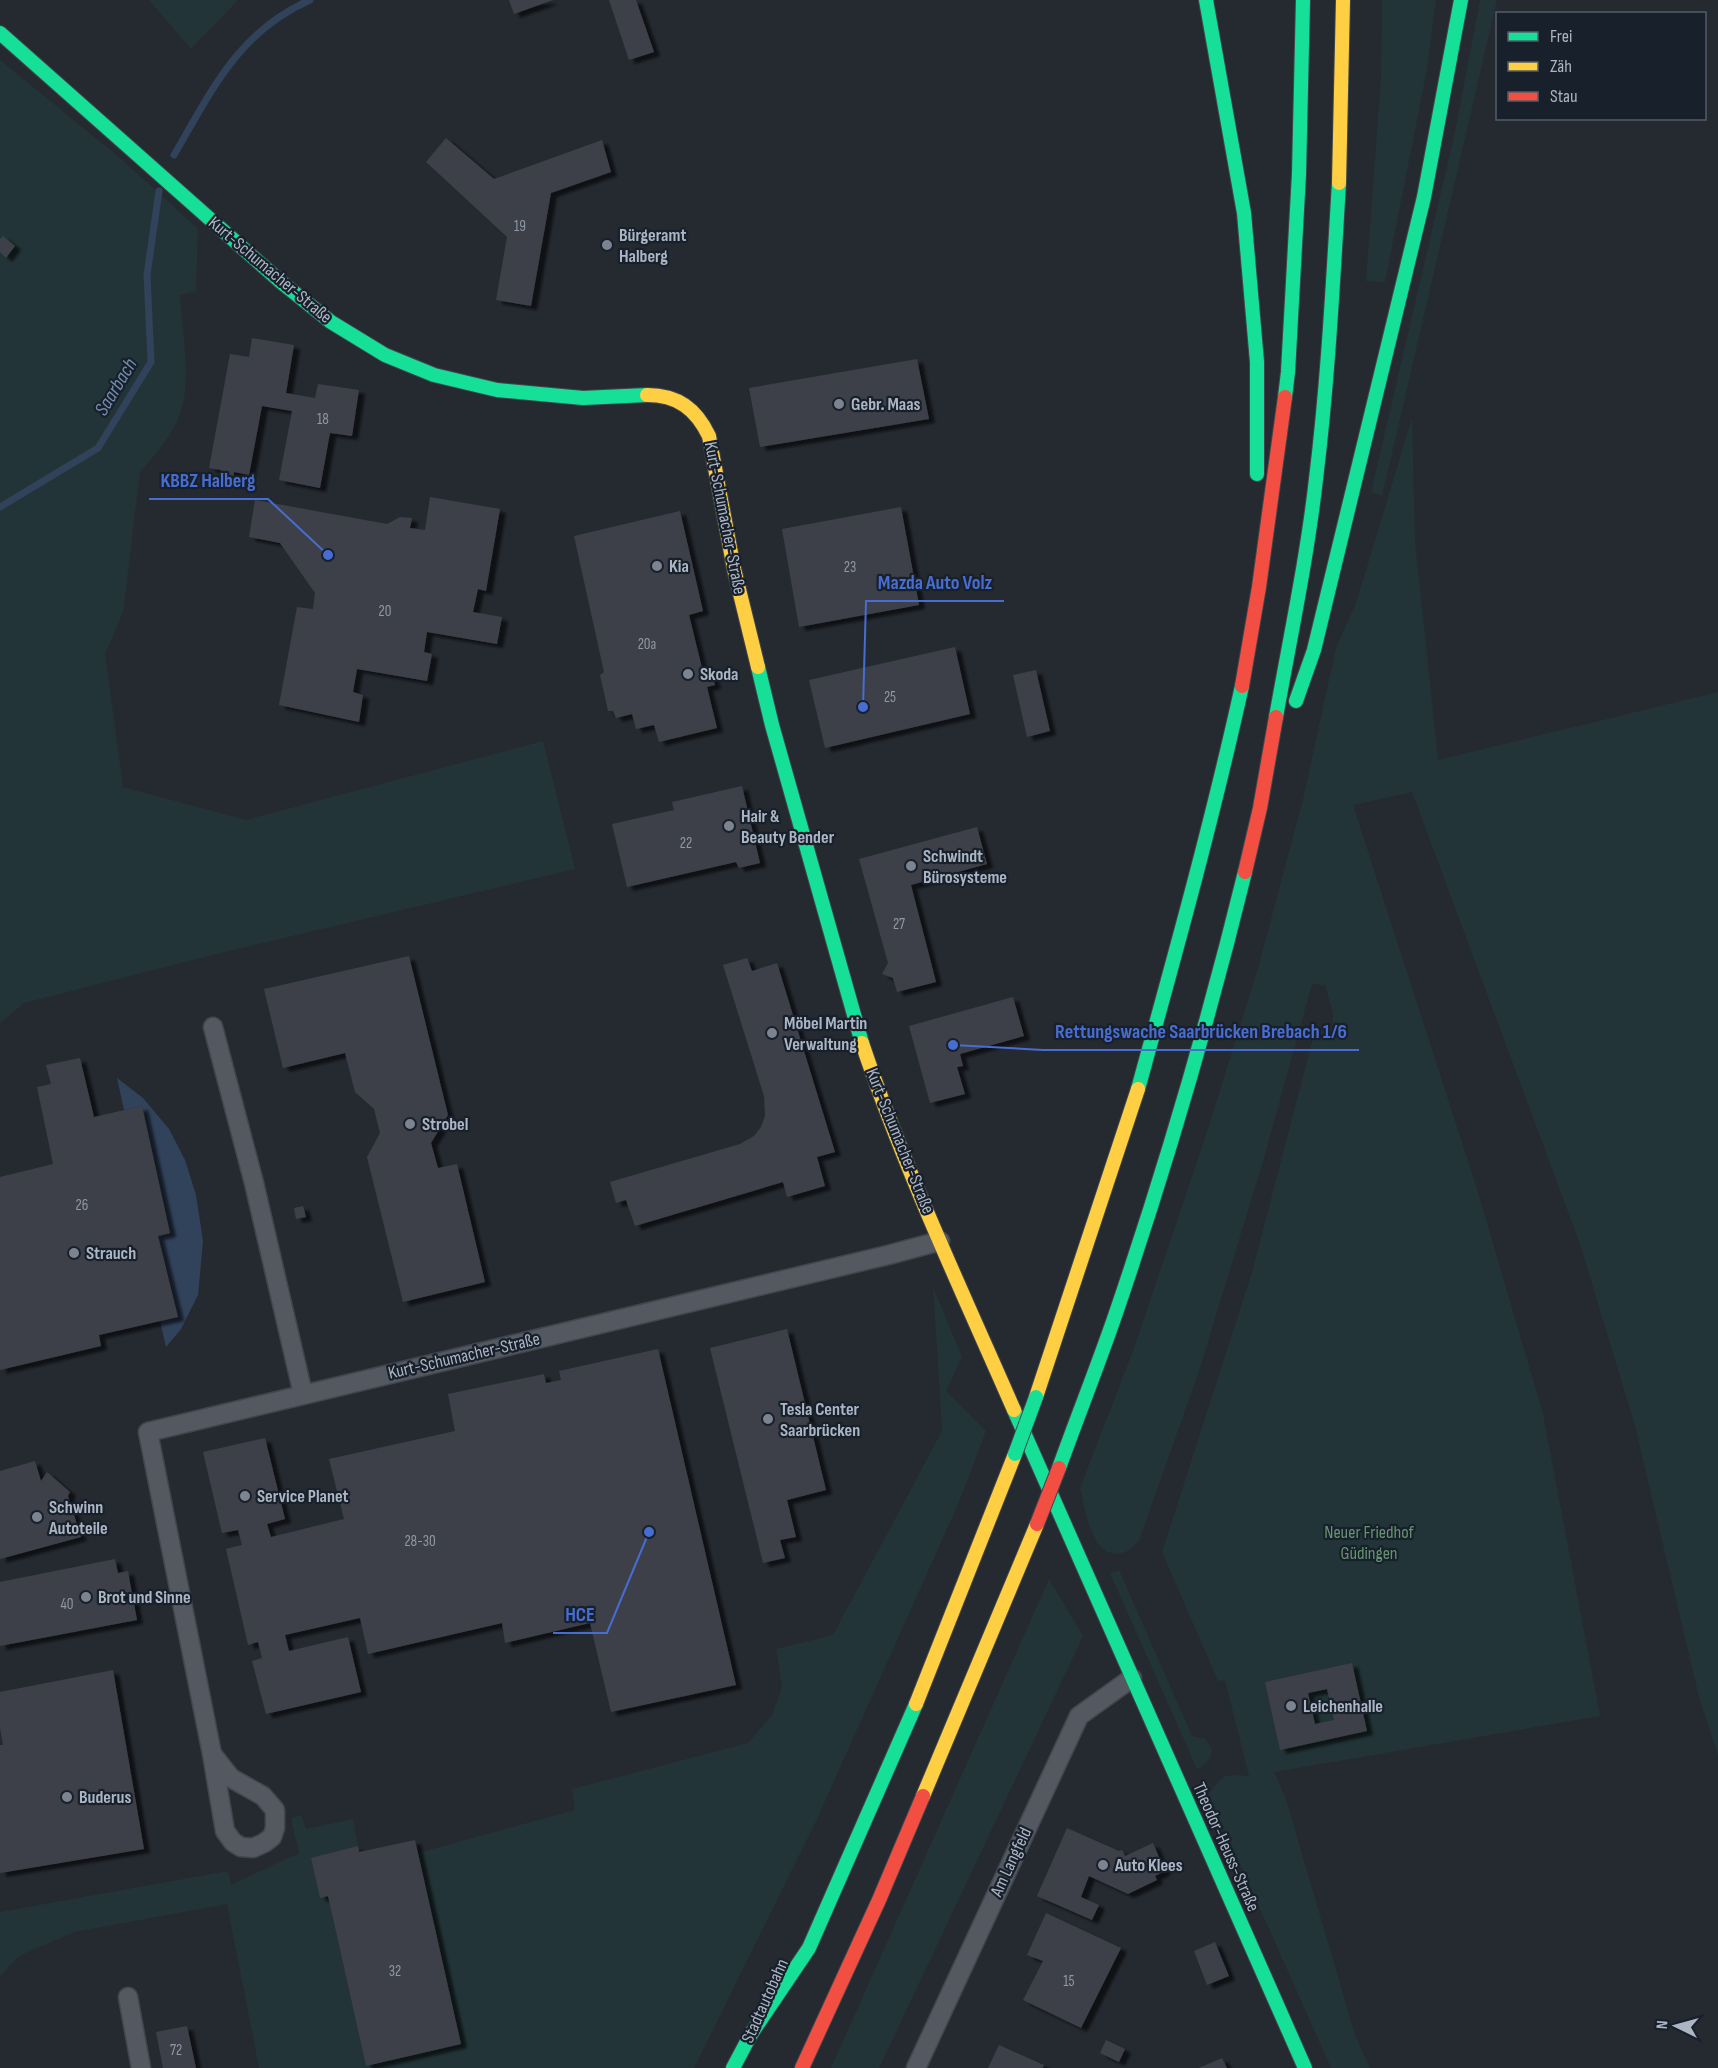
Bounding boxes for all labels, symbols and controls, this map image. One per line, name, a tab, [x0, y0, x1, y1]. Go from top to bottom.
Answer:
legend	[1496, 12, 1706, 120]
text: Frei	[1550, 26, 1572, 47]
text: Zäh	[1550, 56, 1572, 77]
text: Stau	[1550, 86, 1578, 107]
street label: Kurt-Schumacher-Straße	[204, 212, 336, 328]
house number: 19	[514, 217, 526, 236]
place label: Bürgeramt Halberg	[619, 225, 686, 267]
marker: Bürgeramt Halberg	[600, 238, 614, 252]
water label: Saarbach	[90, 354, 142, 420]
place label: Gebr. Maas	[851, 394, 920, 415]
marker: Gebr. Maas	[832, 397, 846, 411]
house number: 18	[317, 410, 329, 429]
street label: Kurt-Schumacher-Straße	[700, 440, 750, 596]
callout: KBBZ Halberg	[149, 461, 268, 499]
text: KBBZ Halberg	[161, 469, 256, 493]
place label: Kia	[669, 556, 689, 577]
house number: 23	[844, 558, 856, 577]
marker: Kia	[650, 559, 664, 573]
callout: Mazda Auto Volz	[866, 563, 1004, 601]
text: Mazda Auto Volz	[878, 571, 992, 595]
house number: 20	[379, 602, 391, 621]
house number: 20a	[638, 635, 657, 654]
place label: Skoda	[700, 664, 738, 685]
marker: Skoda	[681, 667, 695, 681]
house number: 25	[884, 688, 896, 707]
place label: Hair & Beauty Bender	[741, 806, 835, 848]
marker: Hair & Beauty Bender	[722, 819, 736, 833]
house number: 22	[680, 834, 692, 853]
place label: Schwindt Bürosysteme	[923, 846, 1007, 888]
marker: Schwindt Bürosysteme	[904, 859, 918, 873]
house number: 27	[893, 915, 905, 934]
callout: Rettungswache Saarbrücken Brebach 1/6	[1043, 1012, 1359, 1050]
place label: Möbel Martin Verwaltung	[784, 1013, 867, 1055]
text: Rettungswache Saarbrücken Brebach 1/6	[1055, 1020, 1347, 1044]
marker: Möbel Martin Verwaltung	[765, 1026, 779, 1040]
street label: Kurt-Schumacher-Straße	[861, 1065, 939, 1217]
place label: Strobel	[422, 1114, 468, 1135]
marker: Strobel	[403, 1117, 417, 1131]
house number: 26	[76, 1196, 88, 1215]
place label: Strauch	[86, 1243, 136, 1264]
marker: Strauch	[67, 1246, 81, 1260]
street label: Kurt-Schumacher-Straße	[386, 1328, 542, 1384]
place label: Tesla Center Saarbrücken	[780, 1399, 860, 1441]
marker: Tesla Center Saarbrücken	[761, 1412, 775, 1426]
place label: Service Planet	[257, 1486, 349, 1507]
marker: Service Planet	[238, 1489, 252, 1503]
place label: Schwinn Autoteile	[48, 1497, 108, 1539]
marker: Schwinn Autoteile	[30, 1510, 44, 1524]
park label: Neuer Friedhof Güdingen	[1324, 1522, 1415, 1564]
house number: 28-30	[404, 1532, 436, 1551]
place label: Brot und Sinne	[98, 1587, 191, 1608]
marker: Brot und Sinne	[79, 1590, 93, 1604]
house number: 40	[61, 1595, 73, 1614]
callout: HCE	[553, 1595, 607, 1633]
text: HCE	[565, 1603, 595, 1627]
place label: Leichenhalle	[1303, 1696, 1383, 1717]
marker: Leichenhalle	[1284, 1699, 1298, 1713]
street label: Theodor-Heuss-Straße	[1188, 1779, 1264, 1915]
place label: Buderus	[79, 1787, 131, 1808]
marker: Buderus	[60, 1790, 74, 1804]
street label: Am Langfeld	[985, 1824, 1036, 1901]
place label: Auto Klees	[1114, 1855, 1183, 1876]
marker: Auto Klees	[1096, 1858, 1110, 1872]
street label: Stadtautobahn	[737, 1956, 793, 2046]
house number: 32	[389, 1962, 401, 1981]
house number: 15	[1063, 1972, 1075, 1991]
north arrow	[1646, 1996, 1706, 2056]
text: N	[1653, 2020, 1672, 2030]
house number: 72	[170, 2041, 182, 2060]

